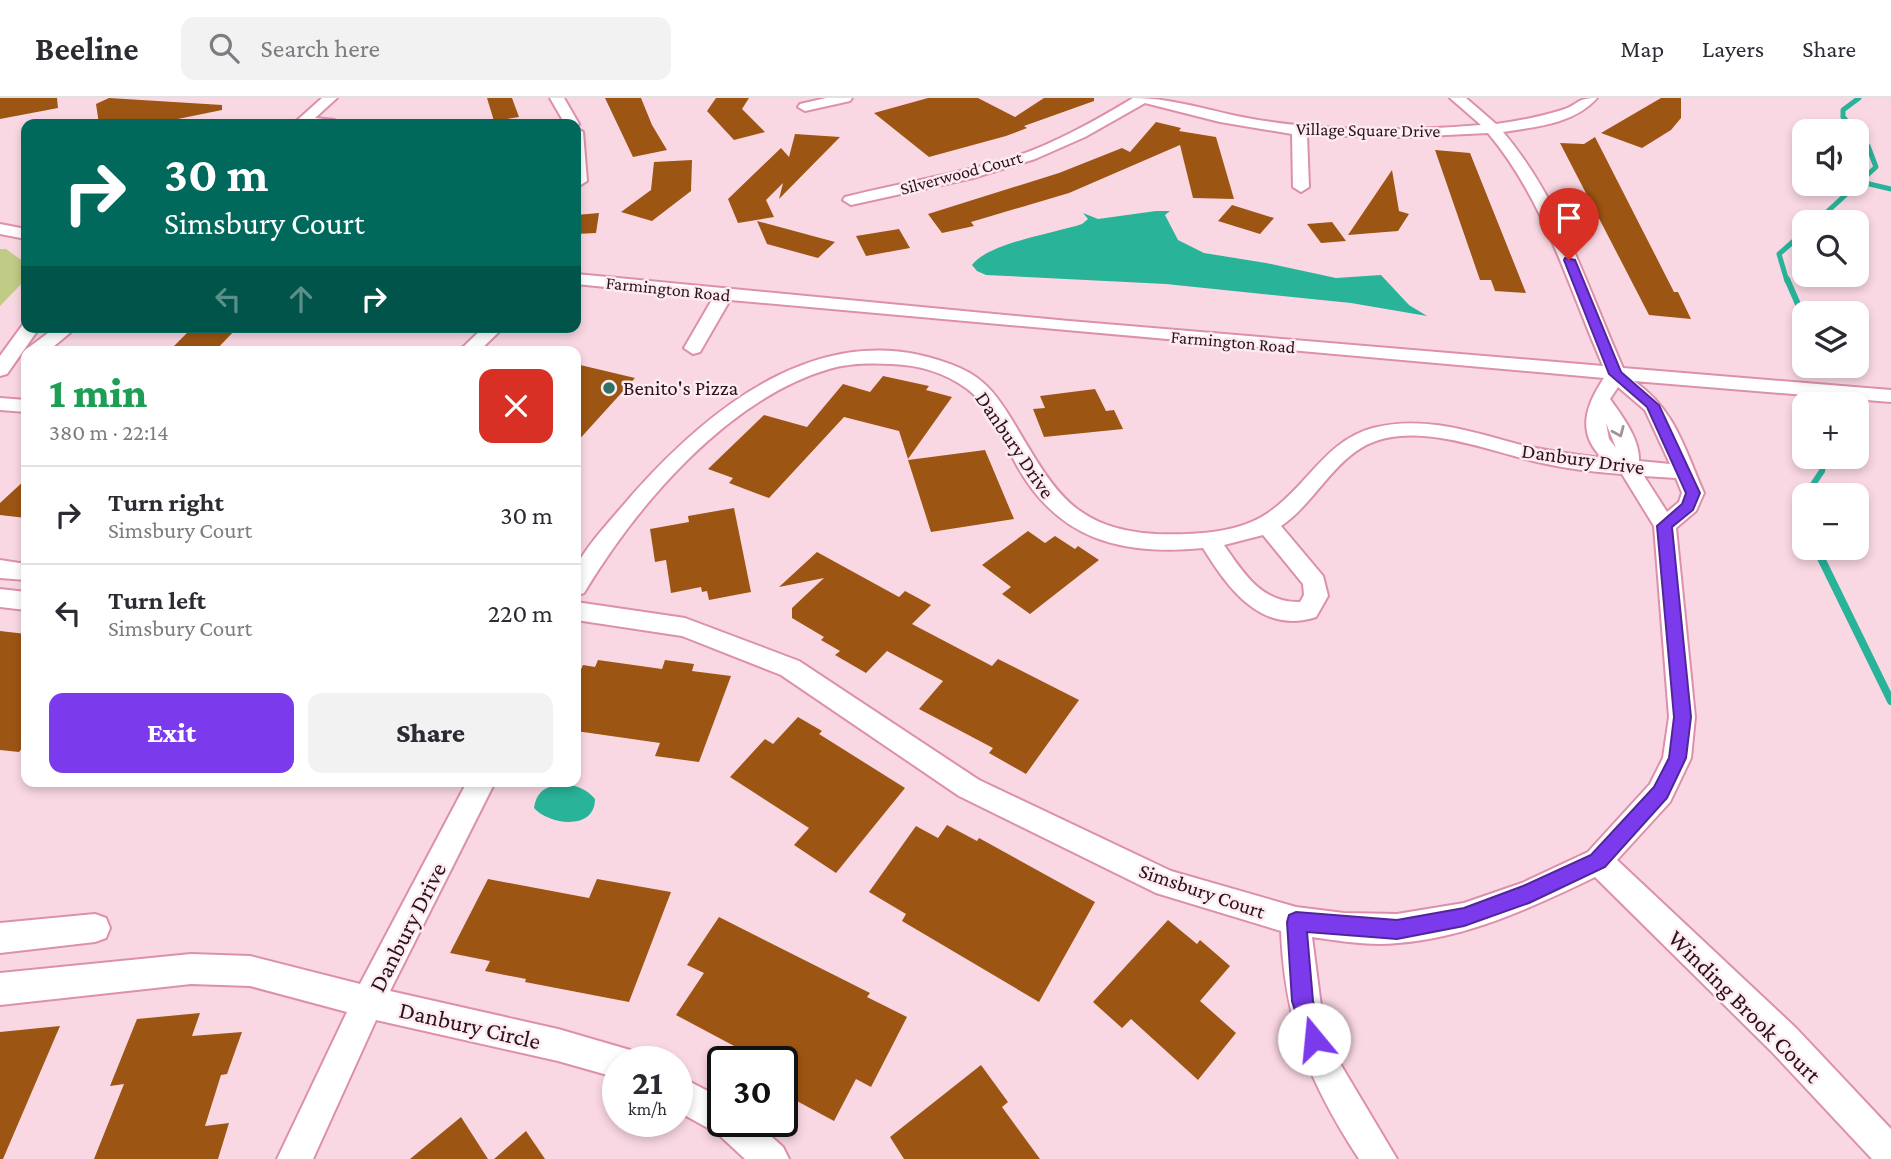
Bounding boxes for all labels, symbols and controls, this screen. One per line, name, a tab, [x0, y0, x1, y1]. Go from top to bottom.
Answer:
search box	[181, 17, 671, 80]
icon: search	[205, 29, 243, 67]
text: Beeline	[35, 30, 139, 67]
text: Search here	[261, 34, 380, 63]
text: Map	[1620, 35, 1664, 62]
text: Layers	[1702, 35, 1764, 62]
text: Share	[1802, 35, 1856, 62]
street label: Village Square Drive	[1296, 119, 1440, 141]
map controls	[1792, 119, 1869, 560]
button: sound	[1792, 119, 1869, 196]
icon: right	[49, 147, 140, 238]
text: 30 m	[164, 147, 269, 202]
street label: Silverwood Court	[898, 147, 1025, 199]
pin	[1539, 188, 1599, 260]
icon: arrive	[1550, 199, 1588, 237]
text: Simsbury Court	[164, 205, 365, 241]
button: search	[1792, 210, 1869, 287]
street label: Farmington Road	[605, 273, 732, 306]
icon: left	[209, 280, 247, 318]
icon: ahead	[282, 280, 320, 318]
icon: right	[355, 280, 393, 318]
button: layers	[1792, 301, 1869, 378]
street label: Farmington Road	[1170, 327, 1297, 357]
text: 1 min	[49, 369, 147, 416]
button: close	[479, 369, 553, 443]
place label: Benito's Pizza	[623, 376, 739, 400]
marker: Benito's Pizza	[601, 380, 617, 396]
street label: Danbury Drive	[970, 387, 1060, 503]
button: +	[1792, 392, 1869, 469]
text: 380 m · 22:14	[49, 419, 169, 445]
one-way arrow	[1611, 425, 1625, 437]
street label: Danbury Drive	[1520, 439, 1646, 479]
button: −	[1792, 483, 1869, 560]
text: Turn right	[108, 488, 224, 517]
icon: right	[49, 496, 87, 534]
text: 30 m	[500, 501, 553, 530]
text: Simsbury Court	[108, 517, 252, 543]
text: Turn left	[108, 586, 206, 615]
icon: left	[49, 594, 87, 632]
text: 220 m	[488, 599, 553, 628]
text: Simsbury Court	[108, 615, 252, 641]
button: Exit	[49, 693, 294, 773]
button: Share	[308, 693, 553, 773]
street label: Danbury Drive	[363, 858, 451, 996]
street label: Simsbury Court	[1136, 858, 1269, 924]
street label: Winding Brook Court	[1663, 924, 1828, 1089]
street label: Danbury Circle	[397, 996, 543, 1054]
position arrow	[1277, 1002, 1351, 1076]
speed limit sign: 30	[707, 1046, 798, 1137]
text: 21	[632, 1063, 663, 1102]
text: km/h	[628, 1099, 667, 1119]

